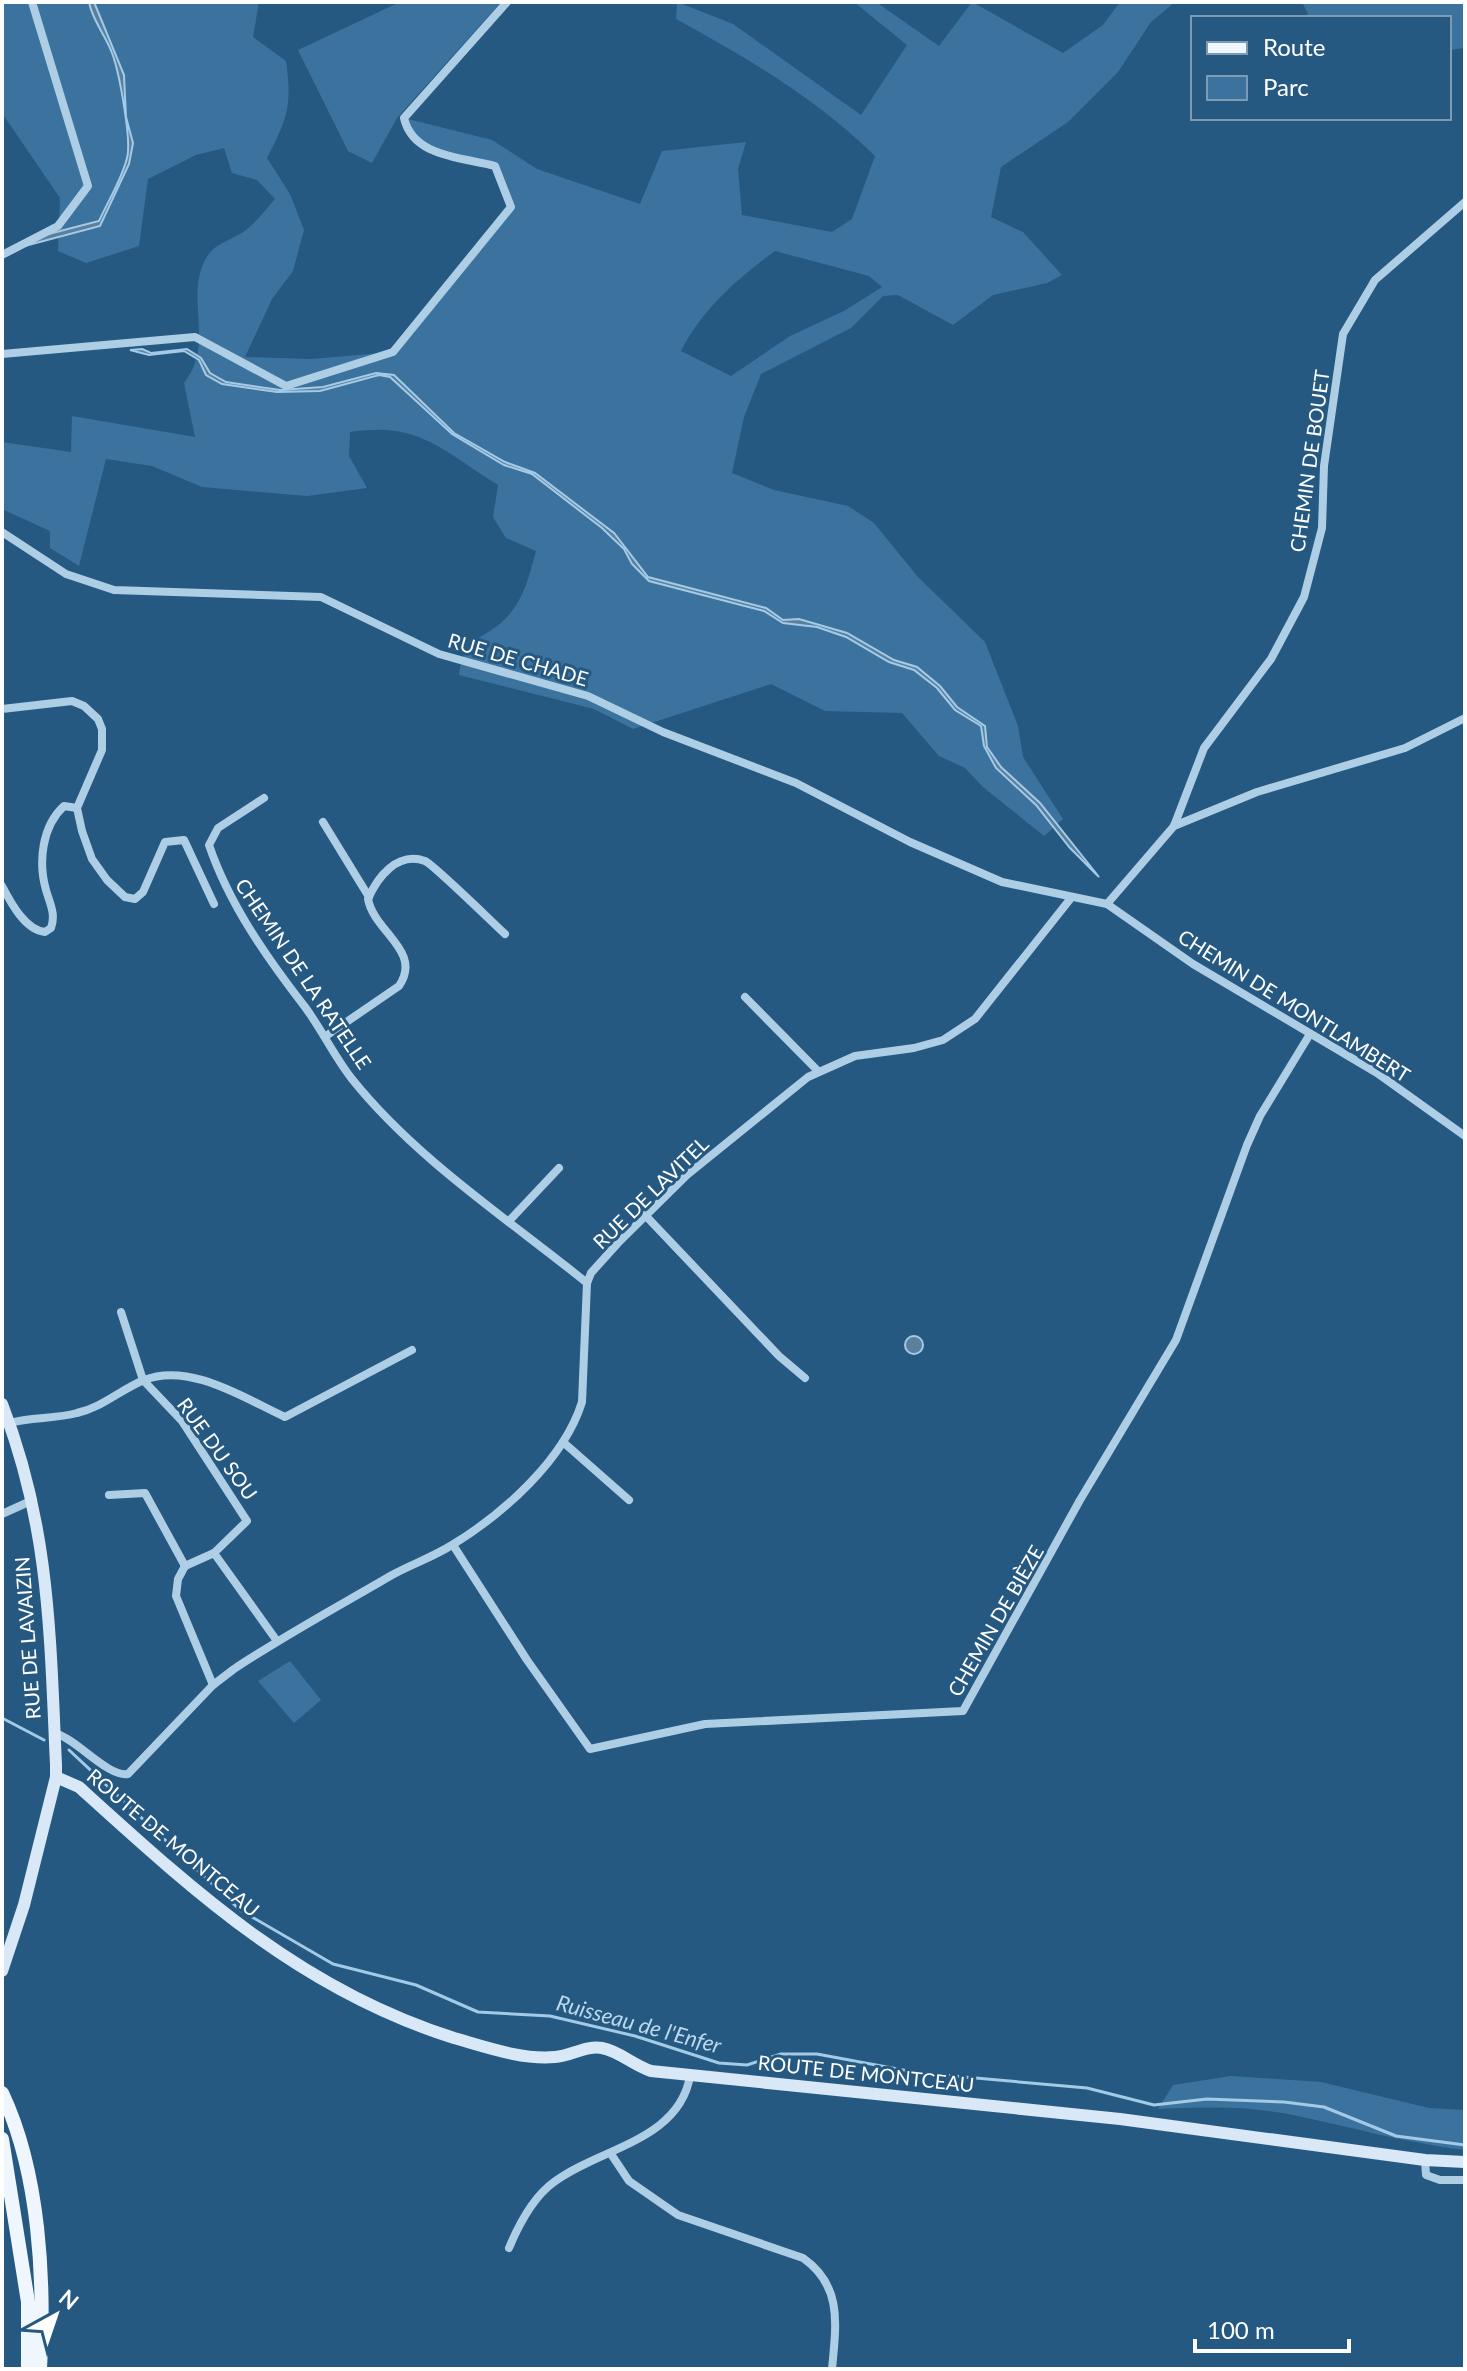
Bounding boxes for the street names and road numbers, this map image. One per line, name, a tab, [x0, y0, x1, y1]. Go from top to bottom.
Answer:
street label: CHEMIN DE BOUET	[1284, 368, 1334, 553]
street label: RUE DE CHADE	[445, 628, 591, 691]
street label: CHEMIN DE LA RATELLE	[231, 873, 377, 1073]
street label: CHEMIN DE MONTLAMBERT	[1174, 924, 1415, 1087]
street label: RUE DE LAVITEL	[588, 1131, 713, 1253]
street label: RUE DU SOU	[173, 1393, 263, 1504]
street label: CHEMIN DE BIÈZE	[942, 1541, 1048, 1700]
street label: RUE DE LAVAIZIN	[9, 1556, 45, 1720]
street label: ROUTE DE MONTCEAU	[83, 1763, 265, 1921]
street label: ROUTE DE MONTCEAU	[757, 2050, 975, 2096]

